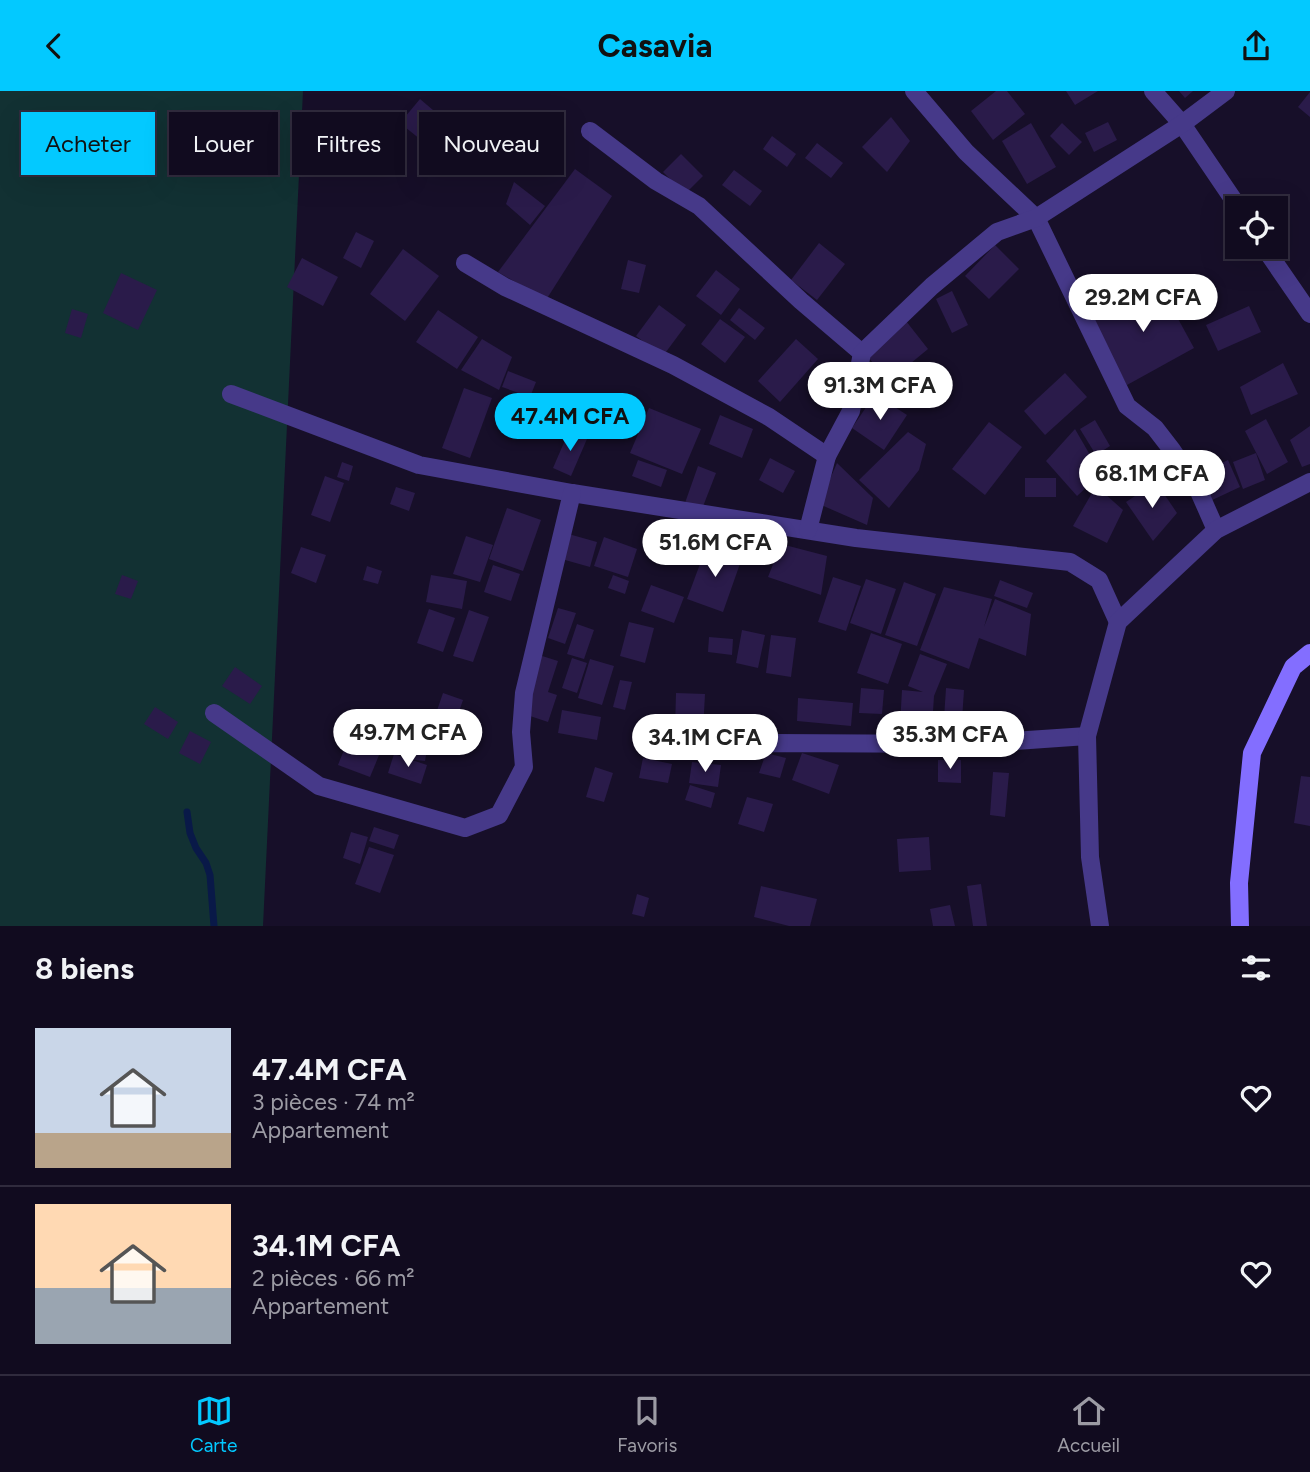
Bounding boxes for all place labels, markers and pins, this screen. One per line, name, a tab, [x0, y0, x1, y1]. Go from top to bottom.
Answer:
pin: 29.2M CFA	[1063, 275, 1223, 334]
pin: 91.3M CFA	[800, 363, 960, 422]
pin: 47.4M CFA	[490, 393, 650, 453]
pin: 68.1M CFA	[1072, 451, 1232, 510]
pin: 51.6M CFA	[635, 519, 795, 579]
pin: 49.7M CFA	[328, 709, 488, 769]
pin: 35.3M CFA	[870, 711, 1030, 771]
pin: 34.1M CFA	[625, 715, 785, 774]

